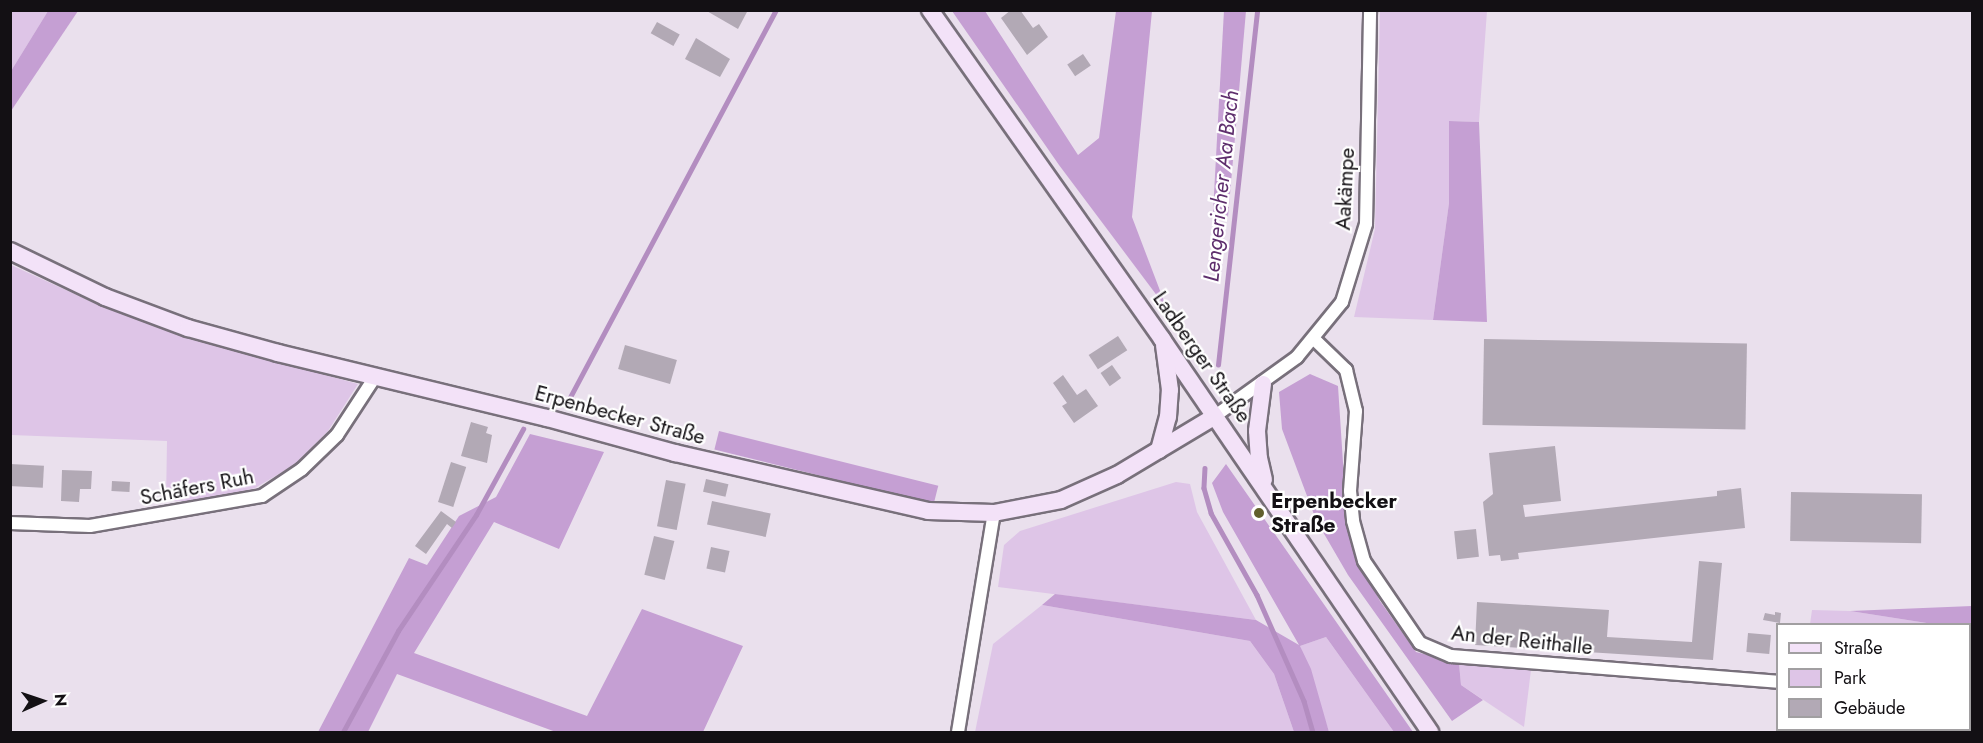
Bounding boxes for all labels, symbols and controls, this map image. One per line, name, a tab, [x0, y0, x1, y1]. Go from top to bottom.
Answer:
water label: Lengericher Aa Bach	[1198, 89, 1244, 283]
street label: Aakämpe	[1330, 147, 1360, 231]
street label: Ladberger Straße	[1148, 287, 1256, 427]
street label: Erpenbecker Straße	[532, 380, 708, 450]
street label: Schäfers Ruh	[138, 464, 256, 510]
place label: Erpenbecker Straße	[1271, 488, 1397, 538]
marker: Erpenbecker Straße	[1252, 506, 1266, 520]
street label: An der Reithalle	[1450, 620, 1594, 660]
legend	[1776, 623, 1971, 731]
text: Straße	[1834, 635, 1882, 661]
text: Park	[1834, 665, 1866, 691]
north arrow	[12, 671, 72, 731]
text: N	[49, 693, 72, 707]
text: Gebäude	[1834, 695, 1905, 721]

